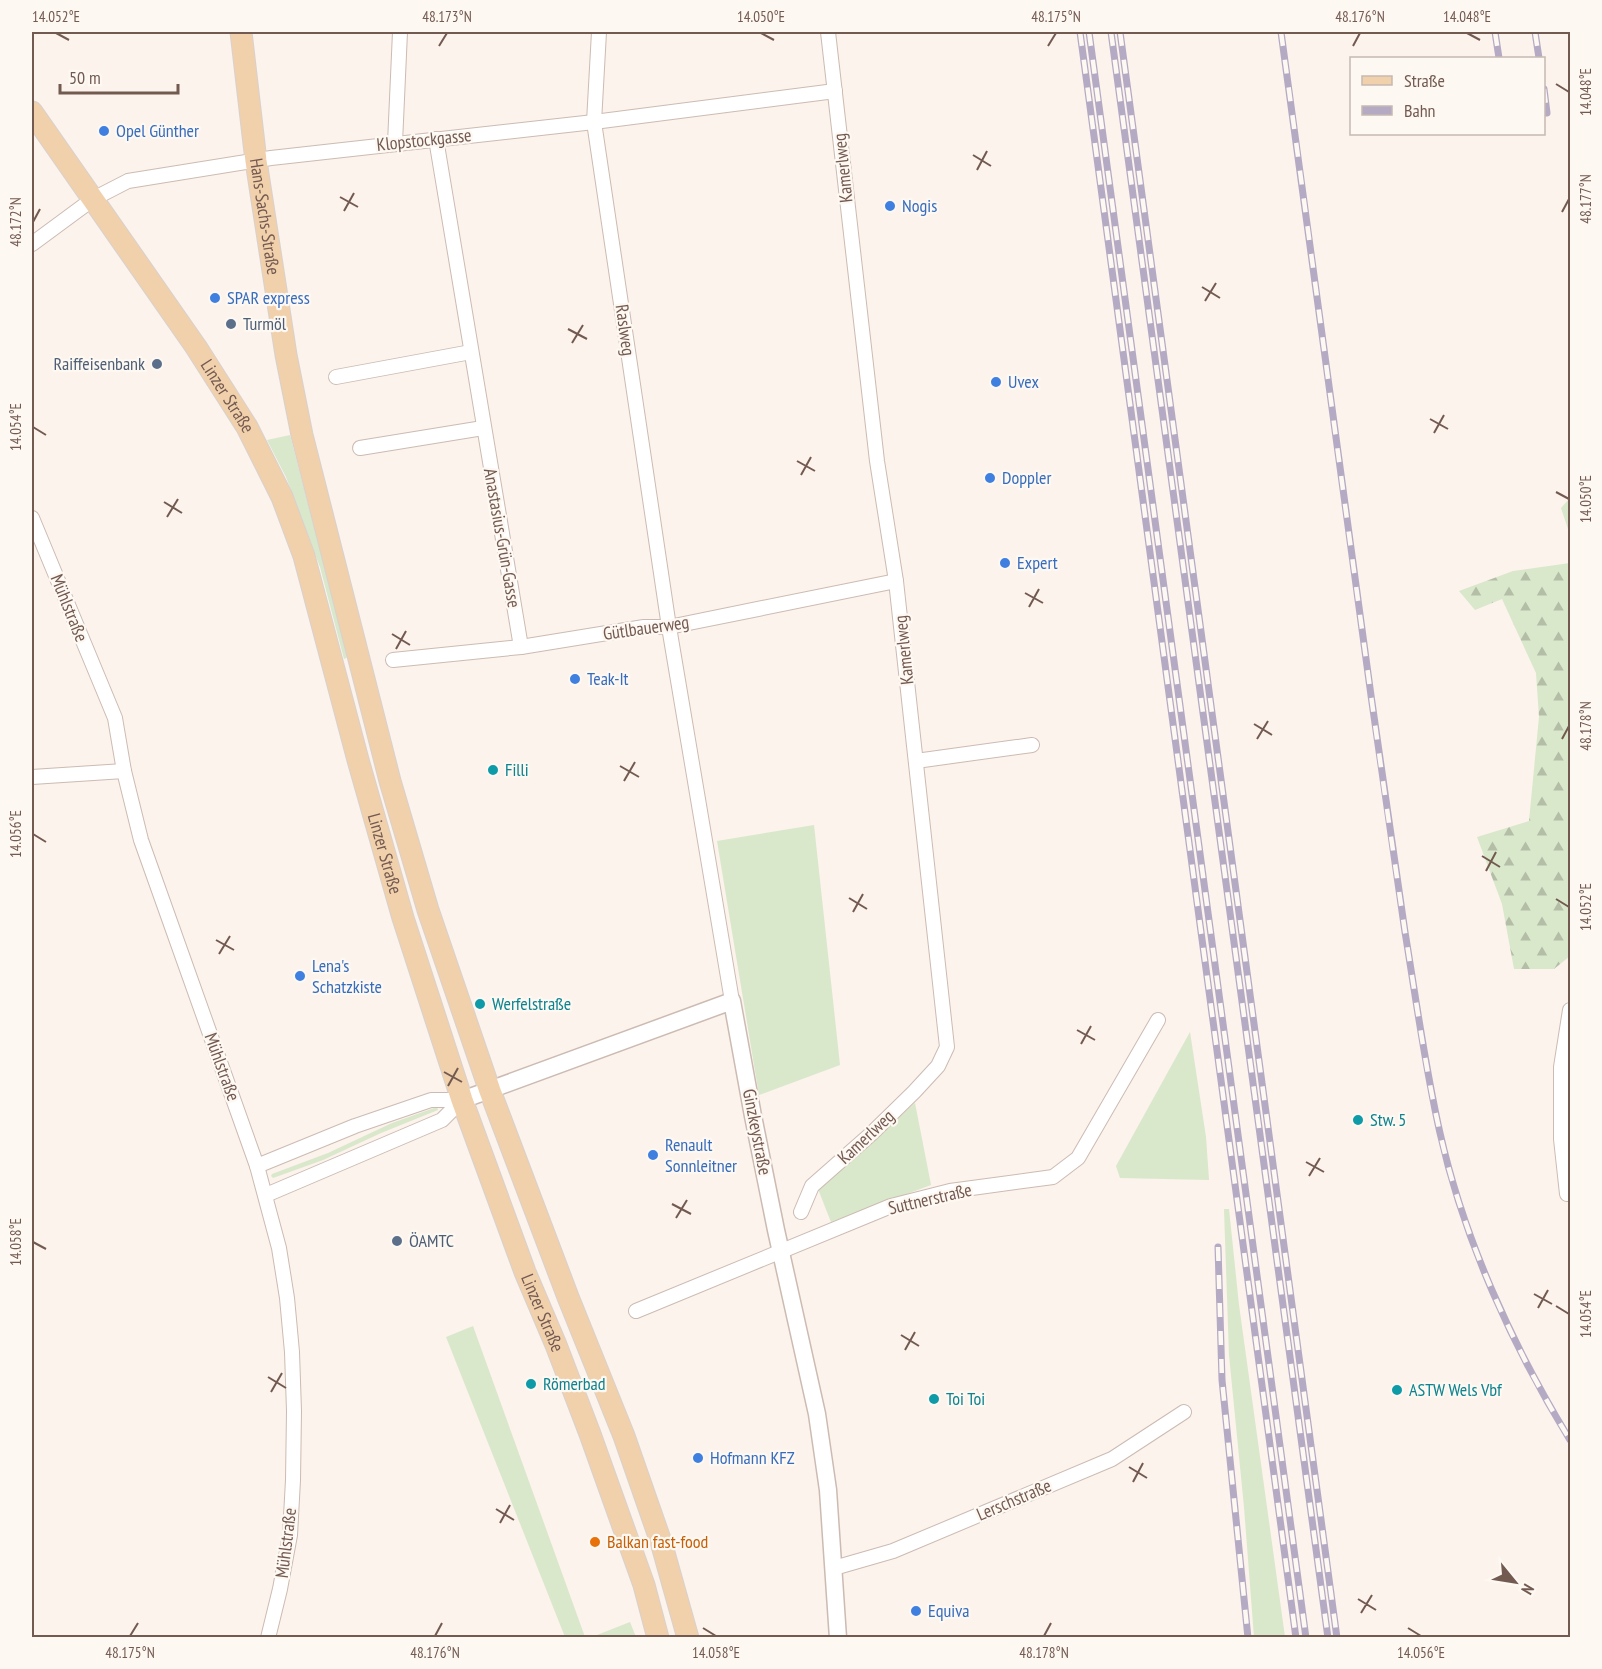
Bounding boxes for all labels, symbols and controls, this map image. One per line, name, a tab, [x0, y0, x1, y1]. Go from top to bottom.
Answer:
text: 14.052°E	[32, 7, 80, 26]
text: 48.173°N	[422, 7, 472, 26]
text: 14.050°E	[737, 7, 785, 26]
text: 48.175°N	[1031, 7, 1081, 26]
text: 48.176°N	[1335, 7, 1385, 26]
text: 14.048°E	[1443, 7, 1491, 26]
scale bar	[60, 57, 178, 95]
legend	[1350, 57, 1545, 135]
text: 50 m	[69, 66, 101, 89]
text: 14.048°E	[1576, 68, 1595, 116]
text: Straße	[1404, 69, 1445, 92]
text: Bahn	[1404, 99, 1436, 122]
place label: Opel Günther	[116, 119, 199, 142]
street label: Klopstockgasse	[375, 123, 472, 156]
marker: Opel Günther	[97, 124, 111, 138]
street label: Kamerlweg	[827, 132, 858, 204]
street label: Hans-Sachs-Straße	[245, 156, 285, 276]
text: 48.177°N	[1576, 174, 1595, 224]
place label: Nogis	[902, 194, 937, 217]
text: 48.172°N	[6, 197, 25, 247]
marker: Nogis	[883, 199, 897, 213]
place label: SPAR express	[227, 286, 310, 309]
marker: SPAR express	[208, 291, 222, 305]
street label: Raslweg	[611, 303, 640, 357]
place label: Turmöl	[243, 312, 287, 335]
marker: Turmöl	[224, 317, 238, 331]
place label: Raiffeisenbank	[53, 352, 145, 375]
street label: Linzer Straße	[196, 355, 260, 436]
marker: Raiffeisenbank	[150, 357, 164, 371]
place label: Uvex	[1008, 370, 1039, 393]
marker: Uvex	[989, 375, 1003, 389]
text: 14.054°E	[6, 403, 25, 451]
street label: Anastasius-Grün-Gasse	[479, 466, 526, 610]
place label: Doppler	[1002, 466, 1052, 489]
marker: Doppler	[983, 471, 997, 485]
text: 14.050°E	[1576, 475, 1595, 523]
place label: Expert	[1017, 551, 1058, 574]
marker: Expert	[998, 556, 1012, 570]
street label: Mühlstraße	[46, 571, 93, 645]
street label: Gütlbauerweg	[601, 610, 690, 645]
street label: Kamerlweg	[888, 614, 919, 686]
place label: Teak-It	[587, 667, 629, 690]
marker: Teak-It	[568, 672, 582, 686]
text: 48.178°N	[1576, 701, 1595, 751]
place label: Filli	[505, 758, 529, 781]
marker: Filli	[486, 763, 500, 777]
text: 14.056°E	[6, 810, 25, 858]
street label: Linzer Straße	[363, 810, 408, 896]
text: 14.052°E	[1576, 883, 1595, 931]
place label: Lena's Schatzkiste	[312, 954, 382, 998]
marker: Lena's Schatzkiste	[293, 969, 307, 983]
place label: Werfelstraße	[492, 992, 571, 1015]
marker: Werfelstraße	[473, 997, 487, 1011]
street label: Mühlstraße	[200, 1030, 245, 1104]
street label: Ginzkeystraße	[738, 1087, 777, 1177]
street label: Kamerlweg	[832, 1105, 899, 1169]
place label: Stw. 5	[1370, 1108, 1406, 1131]
marker: Stw. 5	[1351, 1113, 1365, 1127]
place label: Renault Sonnleitner	[665, 1133, 737, 1177]
marker: Renault Sonnleitner	[646, 1148, 660, 1162]
street label: Suttnerstraße	[886, 1178, 974, 1219]
text: 14.058°E	[6, 1218, 25, 1266]
place label: ÖAMTC	[409, 1229, 454, 1252]
marker: ÖAMTC	[390, 1234, 404, 1248]
street label: Linzer Straße	[516, 1270, 570, 1355]
text: 14.054°E	[1576, 1290, 1595, 1338]
place label: Römerbad	[543, 1372, 606, 1395]
marker: Römerbad	[524, 1377, 538, 1391]
place label: ASTW Wels Vbf	[1409, 1378, 1503, 1401]
marker: ASTW Wels Vbf	[1390, 1383, 1404, 1397]
place label: Toi Toi	[946, 1387, 985, 1410]
marker: Toi Toi	[927, 1392, 941, 1406]
place label: Hofmann KFZ	[710, 1446, 795, 1469]
marker: Hofmann KFZ	[691, 1451, 705, 1465]
street label: Lerschstraße	[973, 1474, 1055, 1526]
street label: Mühlstraße	[270, 1506, 301, 1579]
place label: Balkan fast-food	[607, 1530, 708, 1553]
marker: Balkan fast-food	[588, 1535, 602, 1549]
north arrow	[1485, 1552, 1545, 1612]
text: N	[1517, 1581, 1539, 1598]
place label: Equiva	[928, 1599, 969, 1622]
marker: Equiva	[909, 1604, 923, 1618]
text: 48.175°N	[105, 1643, 155, 1662]
text: 48.176°N	[410, 1643, 460, 1662]
text: 14.058°E	[692, 1643, 740, 1662]
text: 48.178°N	[1019, 1643, 1069, 1662]
text: 14.056°E	[1397, 1643, 1445, 1662]

